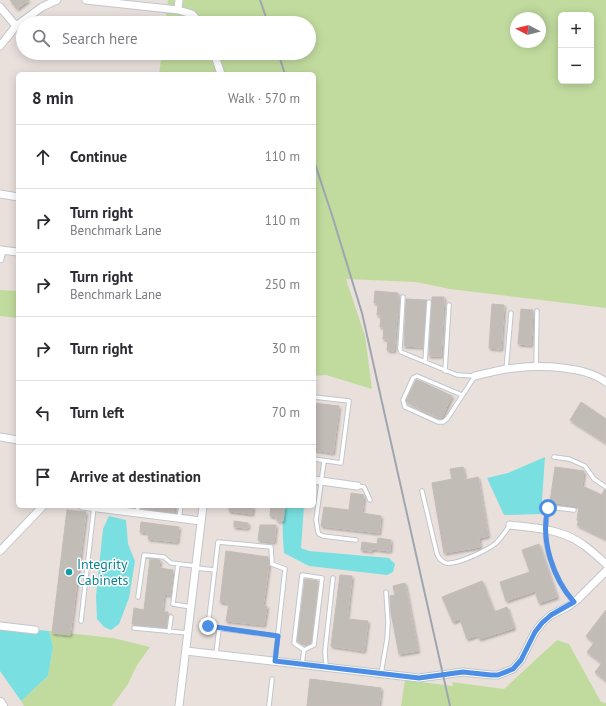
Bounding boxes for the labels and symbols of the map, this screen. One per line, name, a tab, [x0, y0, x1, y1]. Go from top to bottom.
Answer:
north arrow	[510, 12, 546, 48]
route start	[539, 499, 557, 517]
place label: Integrity Cabinets	[77, 555, 129, 589]
marker: Integrity Cabinets	[64, 567, 74, 577]
route end	[199, 617, 217, 635]

